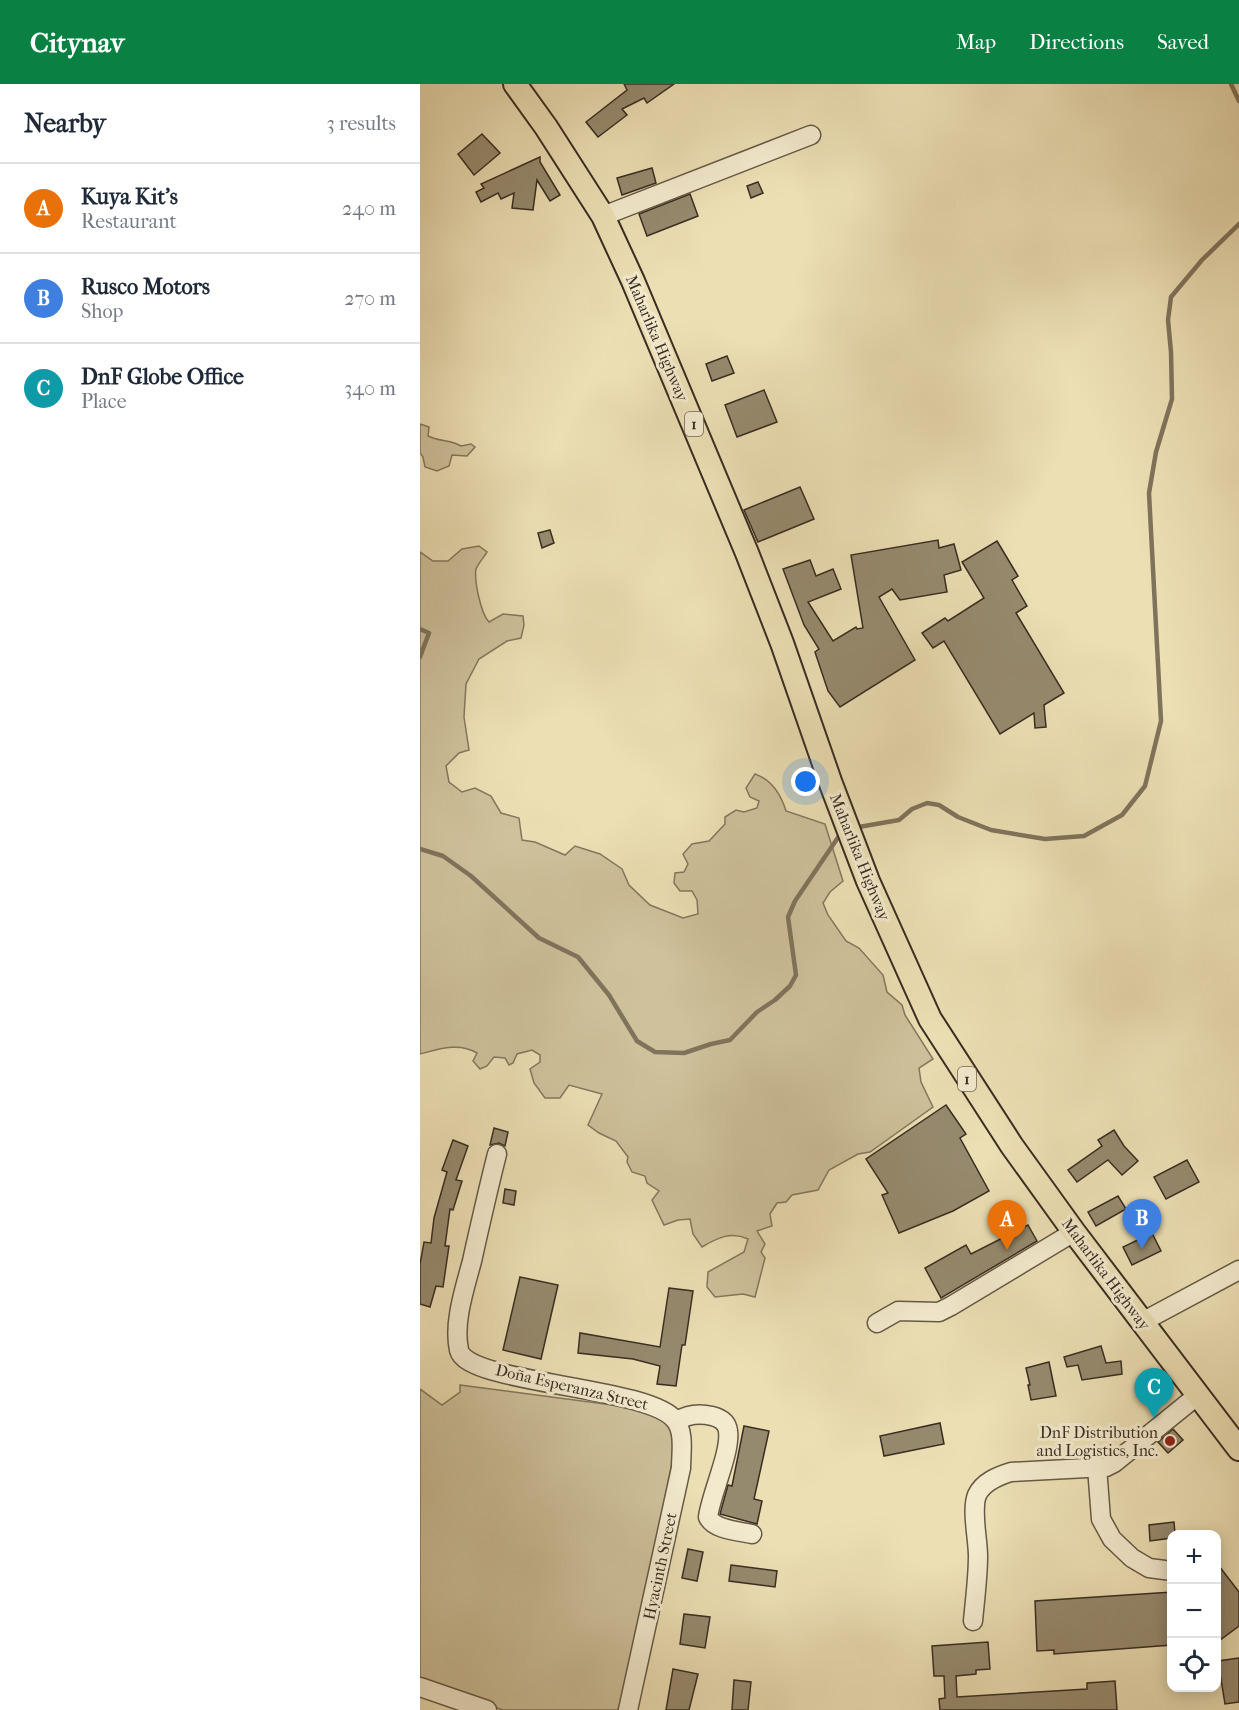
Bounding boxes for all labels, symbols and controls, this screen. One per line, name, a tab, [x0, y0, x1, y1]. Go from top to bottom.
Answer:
text: Citynav	[30, 26, 124, 59]
text: Map	[956, 30, 996, 54]
text: Directions	[1029, 30, 1124, 54]
text: Saved	[1157, 30, 1209, 54]
text: Nearby	[24, 108, 106, 139]
text: 3 results	[327, 112, 396, 135]
text: Kuya Kit's	[81, 184, 178, 210]
text: A	[37, 197, 50, 220]
text: 240 m	[342, 197, 396, 220]
text: Restaurant	[81, 210, 177, 233]
street label: Maharlika Highway	[622, 272, 692, 404]
text: Rusco Motors	[81, 274, 210, 300]
text: B	[37, 287, 50, 310]
text: 270 m	[344, 287, 396, 310]
text: Shop	[81, 300, 123, 323]
text: DnF Globe Office	[81, 364, 244, 390]
text: C	[37, 377, 50, 400]
text: 340 m	[344, 377, 396, 400]
text: Place	[81, 390, 127, 413]
road number: 1	[685, 412, 703, 436]
your location	[791, 767, 820, 796]
street label: Maharlika Highway	[826, 791, 894, 924]
road number: 1	[958, 1067, 976, 1091]
pin: A	[988, 1200, 1026, 1250]
pin: B	[1122, 1200, 1162, 1249]
street label: Maharlika Highway	[1058, 1214, 1155, 1334]
street label: Doña Esperanza Street	[494, 1360, 651, 1414]
pin: C	[1134, 1368, 1174, 1418]
place label: DnF Distribution and Logistics, Inc.	[1037, 1423, 1159, 1460]
marker: DnF Distribution and Logistics, Inc.	[1163, 1434, 1177, 1448]
street label: Hyacinth Street	[639, 1510, 681, 1621]
map controls	[1167, 1530, 1221, 1692]
button: +	[1167, 1530, 1221, 1584]
button: −	[1167, 1584, 1221, 1638]
button: locate	[1167, 1638, 1221, 1692]

